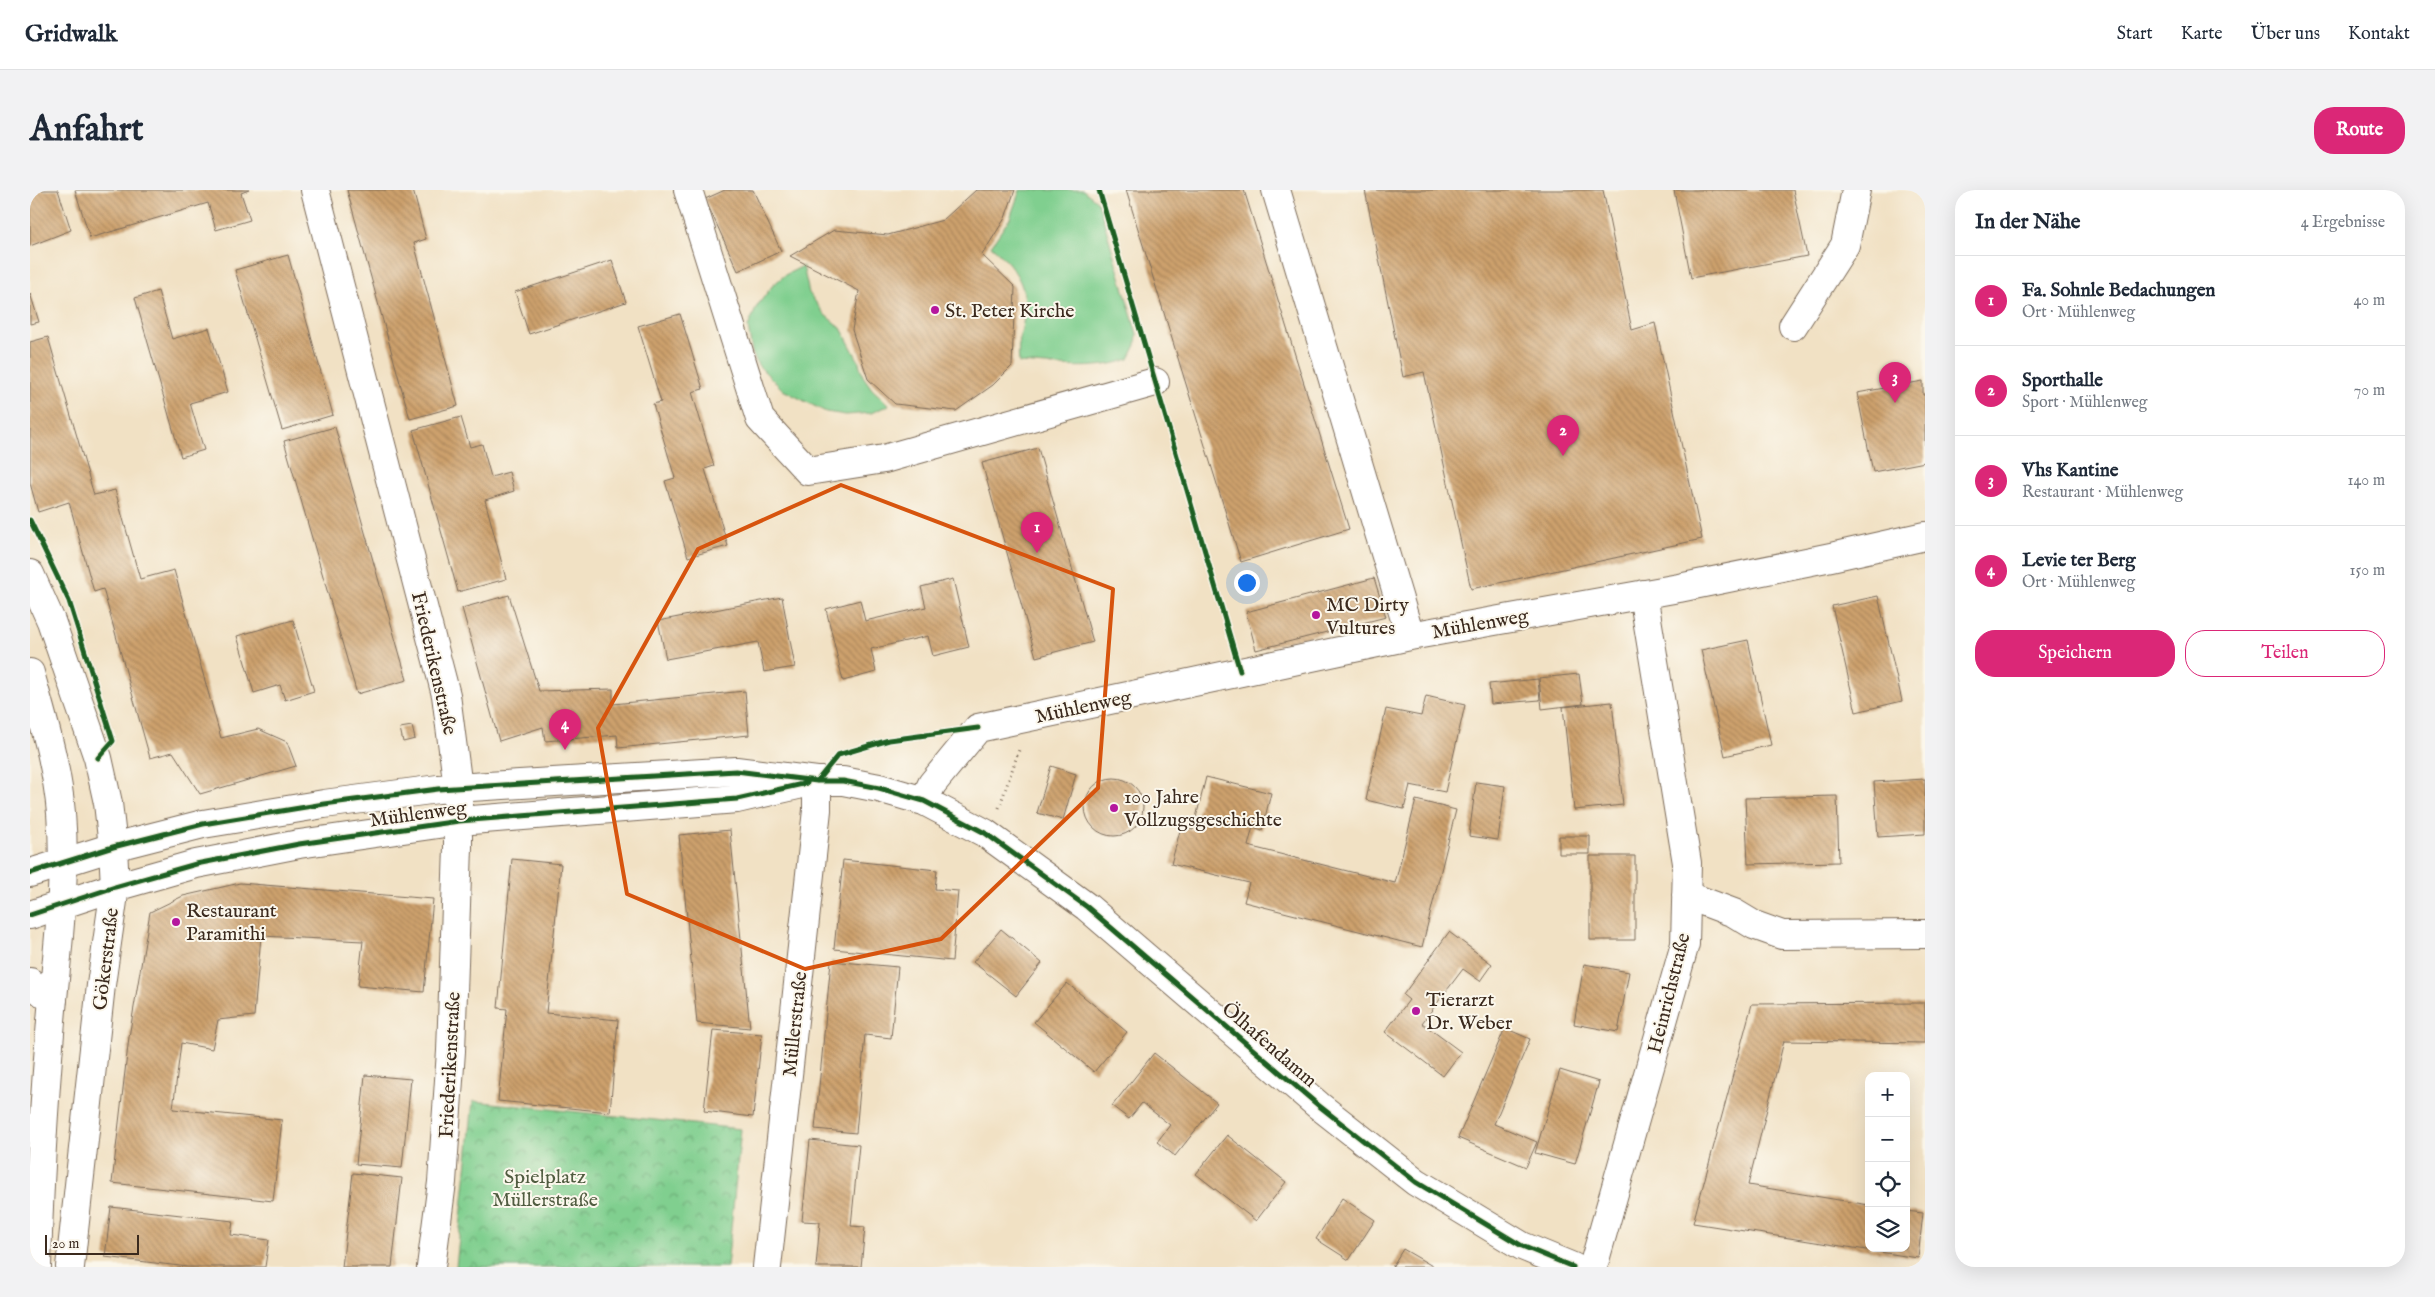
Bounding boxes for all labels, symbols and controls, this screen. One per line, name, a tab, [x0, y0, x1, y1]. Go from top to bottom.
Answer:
text: Gridwalk	[25, 19, 117, 50]
text: Start	[2117, 23, 2153, 46]
text: Karte	[2181, 23, 2223, 46]
text: Über uns	[2251, 23, 2320, 46]
text: Kontakt	[2348, 23, 2410, 46]
button: Route	[2314, 107, 2405, 154]
text: Anfahrt	[30, 108, 144, 153]
text: In der Nähe	[1975, 209, 2081, 236]
text: 4 Ergebnisse	[2301, 213, 2385, 233]
text: Fa. Sohnle Bedachungen	[2022, 279, 2215, 303]
text: 1	[1988, 291, 1994, 311]
text: 40 m	[2353, 291, 2385, 311]
place label: St. Peter Kirche	[945, 299, 1075, 324]
text: Ort · Mühlenweg	[2022, 303, 2135, 323]
marker: St. Peter Kirche	[929, 304, 941, 316]
pin: 3	[1879, 362, 1911, 403]
text: Sporthalle	[2022, 369, 2103, 393]
text: 2	[1987, 381, 1995, 401]
text: 70 m	[2354, 381, 2385, 401]
text: Sport · Mühlenweg	[2022, 393, 2147, 413]
pin: 2	[1547, 415, 1579, 456]
text: Vhs Kantine	[2022, 459, 2119, 483]
text: 3	[1988, 471, 1994, 491]
text: 140 m	[2347, 471, 2385, 491]
text: Restaurant · Mühlenweg	[2022, 483, 2183, 503]
pin: 1	[1021, 512, 1053, 553]
text: Levie ter Berg	[2022, 549, 2136, 573]
text: 4	[1987, 561, 1995, 581]
text: 150 m	[2350, 561, 2385, 581]
your location	[1234, 570, 1260, 596]
text: Ort · Mühlenweg	[2022, 573, 2135, 593]
street label: Friederikenstraße	[405, 589, 462, 738]
place label: MC Dirty Vultures	[1325, 593, 1409, 641]
street label: Mühlenweg	[1430, 603, 1532, 645]
marker: MC Dirty Vultures	[1310, 609, 1322, 621]
button: Speichern	[1975, 630, 2175, 677]
button: Teilen	[2185, 630, 2385, 677]
street label: Mühlenweg	[1033, 685, 1135, 730]
pin: 4	[549, 709, 581, 750]
place label: 100 Jahre Vollzugsgeschichte	[1123, 785, 1282, 833]
street label: Mühlenweg	[368, 795, 469, 834]
marker: 100 Jahre Vollzugsgeschichte	[1108, 802, 1120, 814]
place label: Restaurant Paramithi	[186, 899, 277, 947]
street label: Gökerstraße	[88, 907, 125, 1012]
marker: Restaurant Paramithi	[170, 916, 182, 928]
street label: Heinrichstraße	[1642, 931, 1697, 1056]
street label: Müllerstraße	[778, 970, 813, 1078]
place label: Tierarzt Dr. Weber	[1426, 988, 1513, 1036]
street label: Friederikenstraße	[434, 991, 467, 1139]
street label: Ölhafendamm	[1216, 997, 1322, 1093]
marker: Tierarzt Dr. Weber	[1410, 1005, 1422, 1017]
map controls	[1865, 1072, 1910, 1252]
button: +	[1865, 1072, 1910, 1117]
button: −	[1865, 1117, 1910, 1162]
button: locate	[1865, 1162, 1910, 1207]
park label: Spielplatz Müllerstraße	[492, 1165, 598, 1213]
button: layers	[1865, 1207, 1910, 1252]
scale bar	[45, 1232, 139, 1255]
text: 20 m	[52, 1235, 79, 1253]

